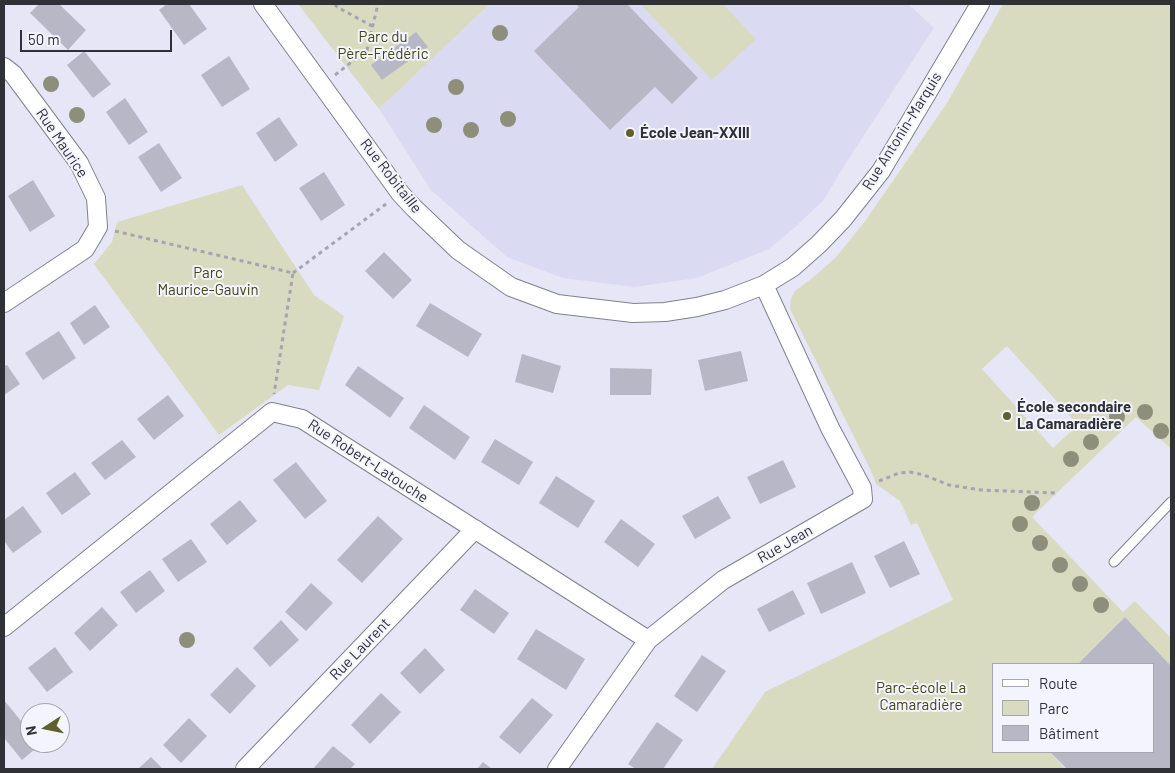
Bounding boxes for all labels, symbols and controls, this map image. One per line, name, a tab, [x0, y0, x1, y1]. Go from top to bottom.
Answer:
scale bar	[22, 20, 175, 52]
park label: Parc du Père-Frédéric	[338, 28, 428, 63]
text: 50 m	[28, 30, 60, 48]
street label: Rue Antonin-Marquis	[858, 69, 946, 193]
street label: Rue Maurice	[32, 105, 92, 181]
place label: École Jean-XXIII	[640, 124, 750, 142]
marker: École Jean-XXIII	[624, 127, 636, 139]
street label: Rue Robitaille	[356, 135, 426, 217]
park label: Parc Maurice-Gauvin	[157, 264, 259, 299]
place label: École secondaire La Camaradière	[1017, 398, 1131, 433]
marker: École secondaire La Camaradière	[1001, 410, 1013, 422]
street label: Rue Robert-Latouche	[304, 415, 432, 507]
street label: Rue Jean	[754, 521, 816, 567]
street label: Rue Laurent	[326, 614, 394, 684]
legend	[992, 663, 1155, 753]
text: Route	[1039, 674, 1078, 692]
park label: Parc-école La Camaradière	[876, 679, 966, 714]
text: Parc	[1039, 699, 1069, 717]
north arrow	[20, 703, 70, 753]
text: Bâtiment	[1039, 724, 1099, 742]
text: N	[22, 725, 40, 737]

